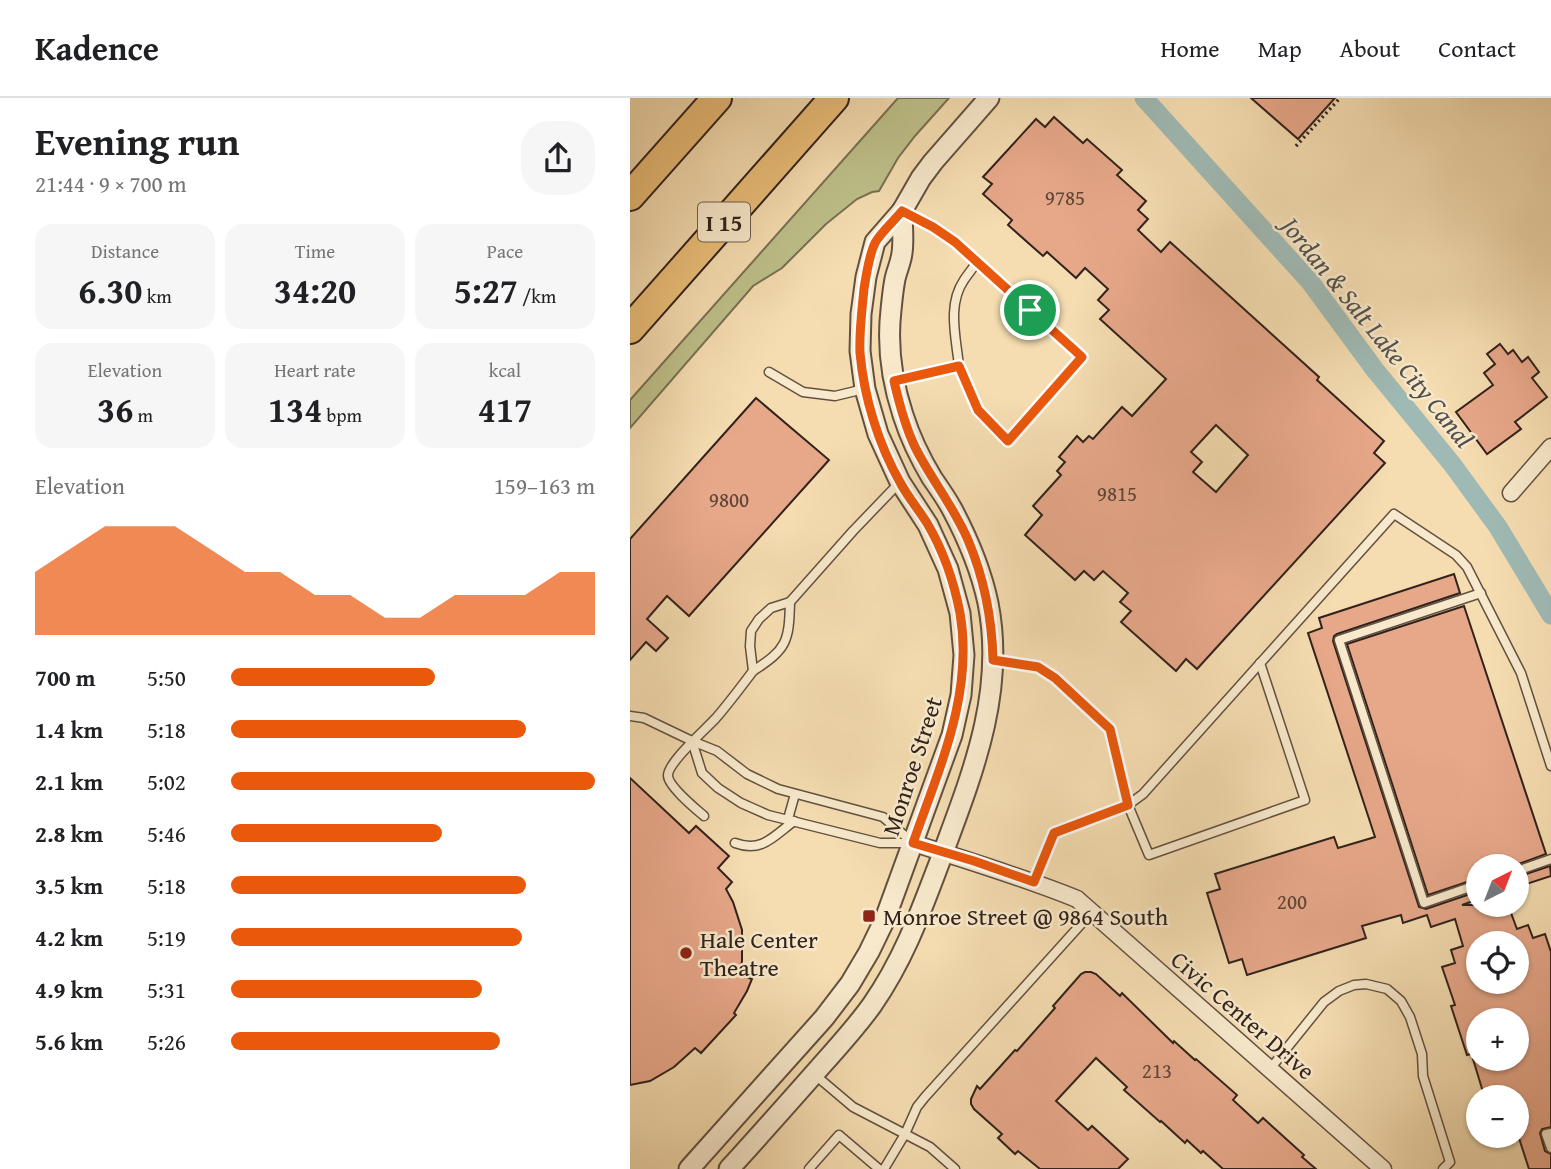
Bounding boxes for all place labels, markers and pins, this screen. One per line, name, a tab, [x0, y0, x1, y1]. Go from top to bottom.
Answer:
pin	[1000, 280, 1060, 340]
place label: Monroe Street @ 9864 South	[883, 899, 1169, 934]
marker: Monroe Street @ 9864 South	[861, 908, 877, 924]
place label: Hale Center Theatre	[700, 922, 818, 985]
marker: Hale Center Theatre	[678, 945, 694, 961]

